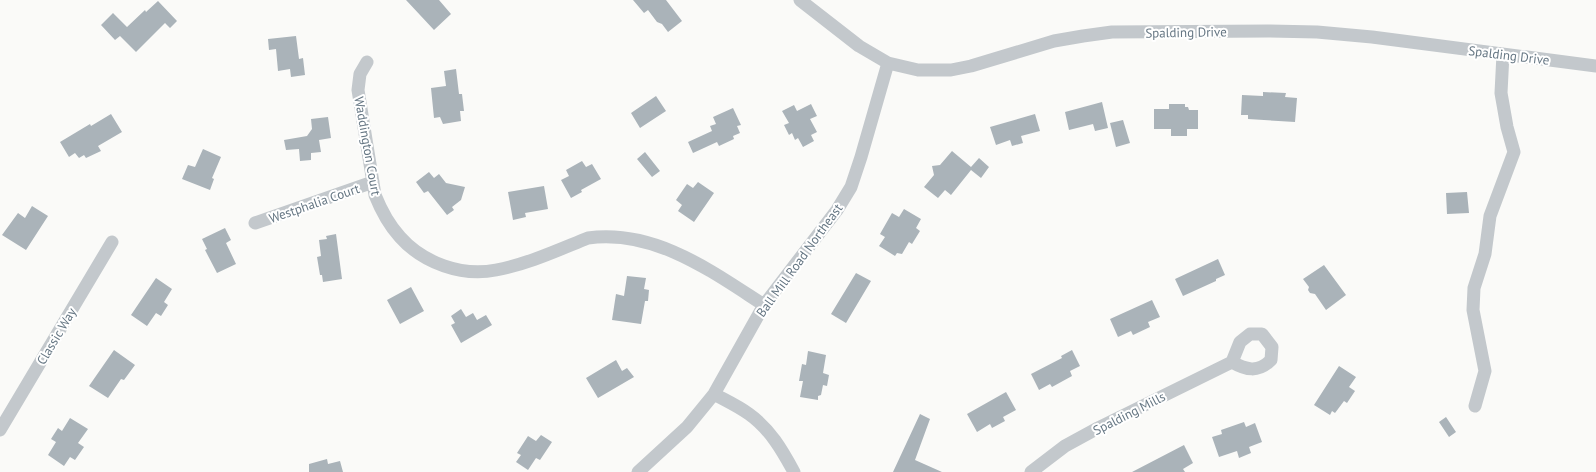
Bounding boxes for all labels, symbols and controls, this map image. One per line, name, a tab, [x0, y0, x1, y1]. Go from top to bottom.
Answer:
street label: Spalding Drive	[1145, 23, 1227, 42]
street label: Spalding Drive	[1468, 42, 1550, 69]
street label: Waddington Court	[350, 95, 385, 197]
street label: Westphalia Court	[267, 180, 362, 227]
street label: Ball Mill Road Northeast	[753, 200, 847, 320]
street label: Classic Way	[33, 305, 80, 368]
street label: Spalding Mills	[1090, 388, 1168, 439]

